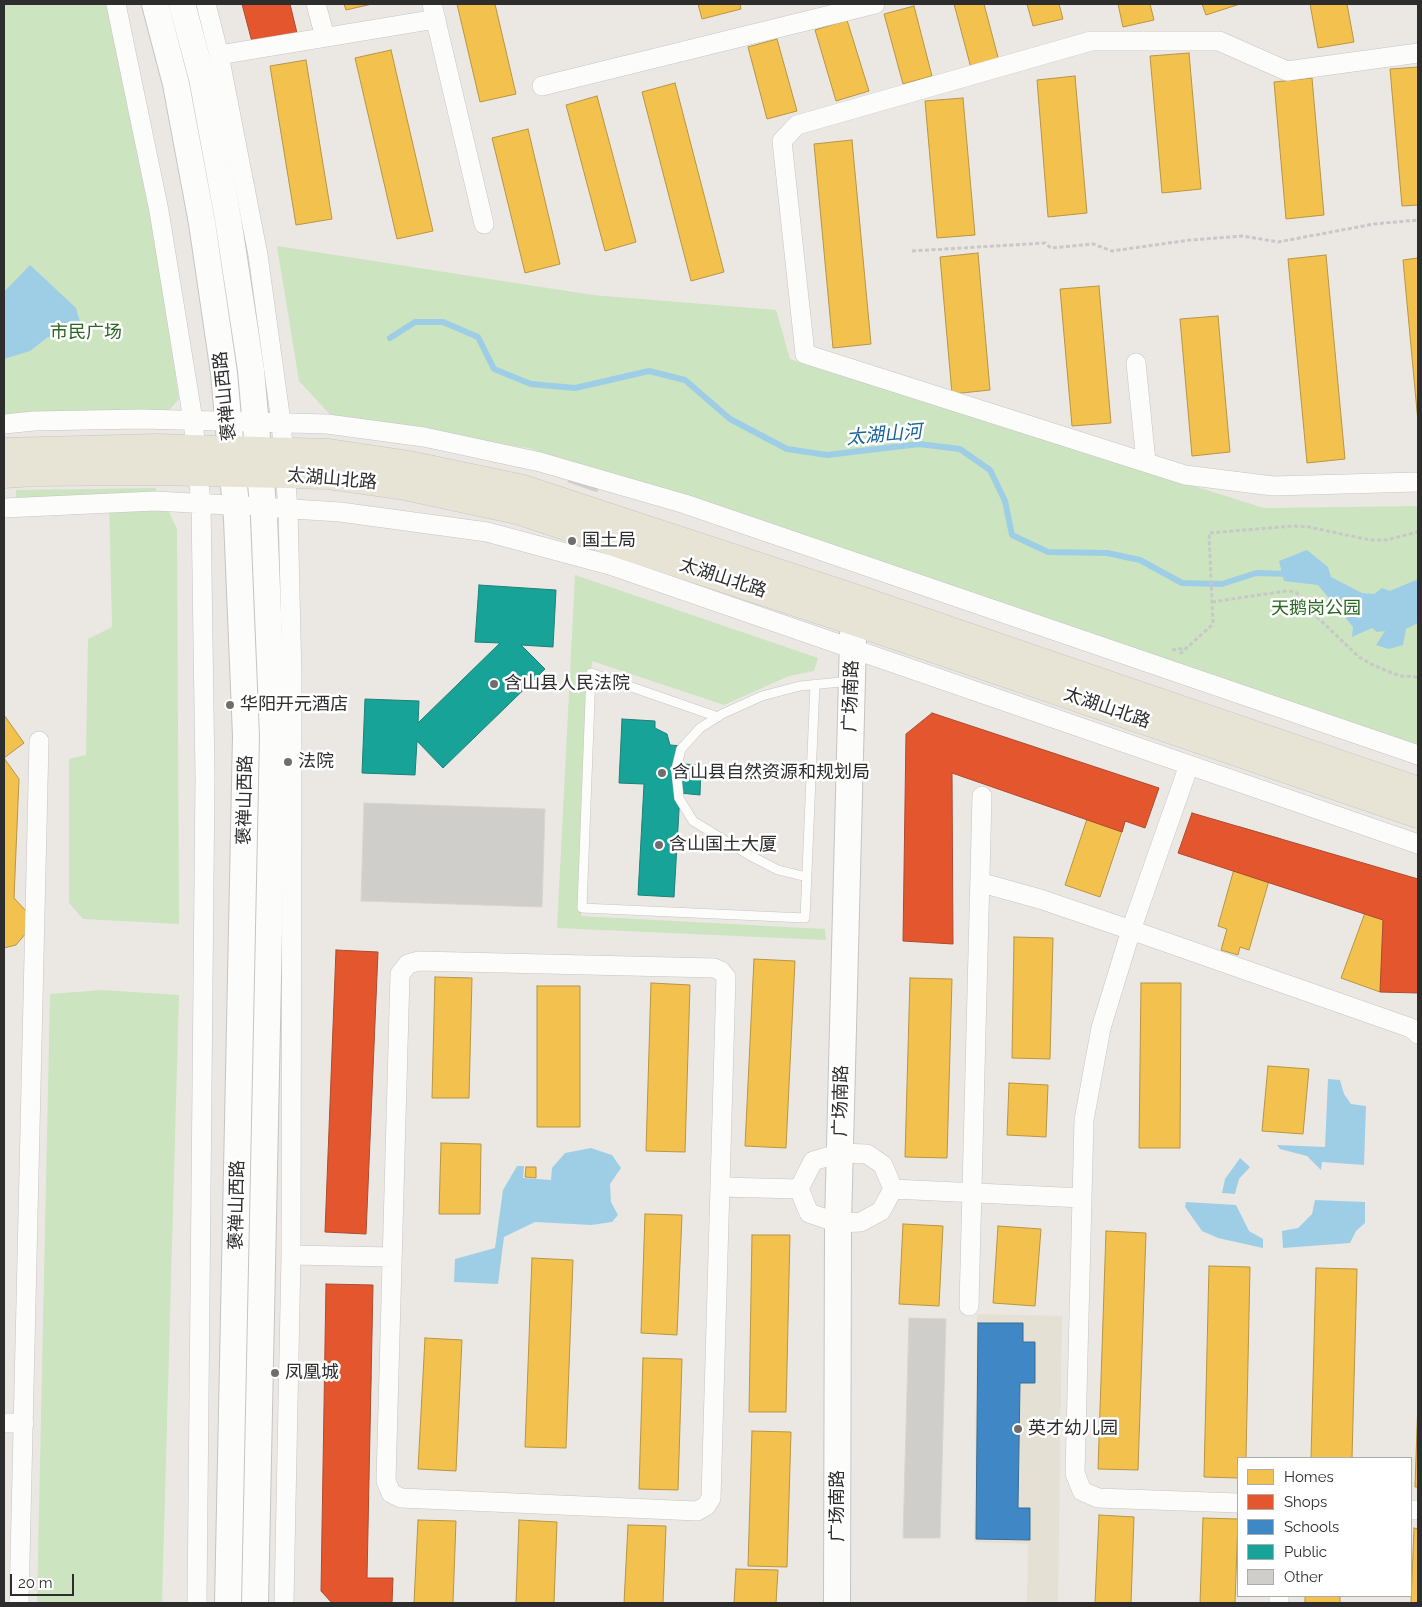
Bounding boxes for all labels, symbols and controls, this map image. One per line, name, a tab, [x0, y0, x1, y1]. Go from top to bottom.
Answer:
park label: 市民广场	[50, 322, 122, 344]
street label: 褒禅山西路	[210, 350, 240, 442]
water label: 太湖山河	[845, 420, 923, 450]
street label: 太湖山北路	[286, 464, 378, 494]
place label: 国土局	[582, 530, 636, 552]
marker: 国土局	[566, 535, 578, 547]
street label: 太湖山北路	[677, 554, 769, 602]
park label: 天鹅岗公园	[1271, 598, 1361, 620]
street label: 广场南路	[839, 660, 863, 732]
place label: 含山县人民法院	[504, 673, 630, 695]
marker: 含山县人民法院	[488, 678, 500, 690]
street label: 太湖山北路	[1061, 683, 1153, 733]
place label: 华阳开元酒店	[240, 694, 348, 716]
marker: 华阳开元酒店	[224, 699, 236, 711]
place label: 法院	[298, 751, 334, 773]
street label: 褒禅山西路	[233, 755, 257, 845]
marker: 法院	[282, 756, 294, 768]
place label: 含山县自然资源和规划局	[672, 762, 870, 784]
marker: 含山县自然资源和规划局	[656, 767, 668, 779]
place label: 含山国土大厦	[669, 834, 777, 856]
marker: 含山国土大厦	[653, 839, 665, 851]
street label: 广场南路	[830, 1065, 852, 1137]
street label: 褒禅山西路	[225, 1160, 249, 1250]
place label: 凤凰城	[285, 1362, 339, 1384]
marker: 凤凰城	[269, 1367, 281, 1379]
place label: 英才幼儿园	[1028, 1418, 1118, 1440]
marker: 英才幼儿园	[1012, 1423, 1024, 1435]
legend	[1237, 1457, 1412, 1597]
text: Homes	[1284, 1468, 1334, 1486]
street label: 广场南路	[827, 1470, 849, 1542]
text: Shops	[1284, 1493, 1327, 1511]
text: Schools	[1284, 1518, 1339, 1536]
text: Public	[1284, 1543, 1327, 1561]
scale bar	[12, 1564, 76, 1596]
text: Other	[1284, 1568, 1323, 1586]
text: 20 m	[18, 1574, 53, 1592]

